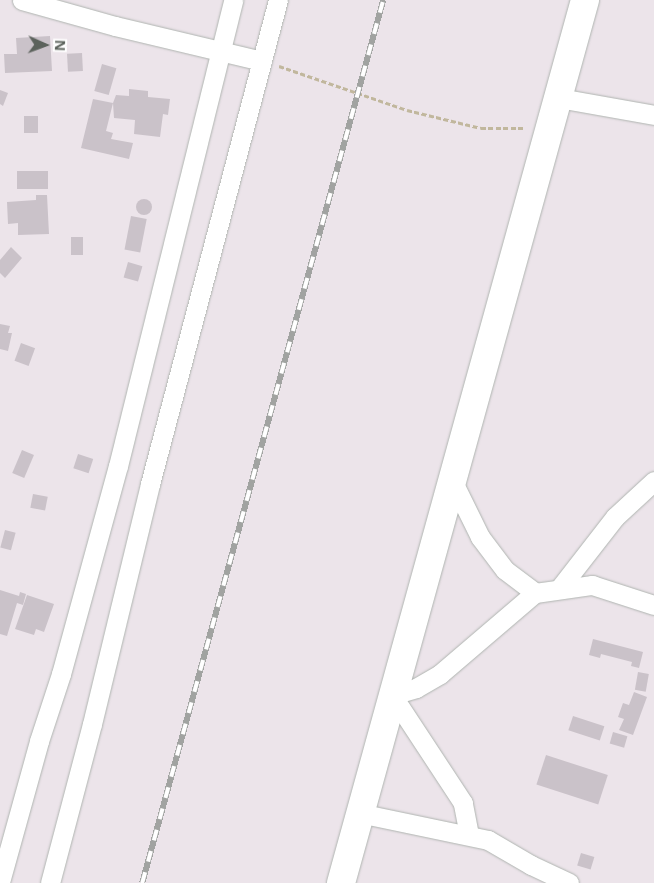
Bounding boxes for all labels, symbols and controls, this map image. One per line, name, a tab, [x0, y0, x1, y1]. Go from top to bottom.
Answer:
north arrow	[20, 20, 70, 70]
text: N	[51, 40, 70, 52]

